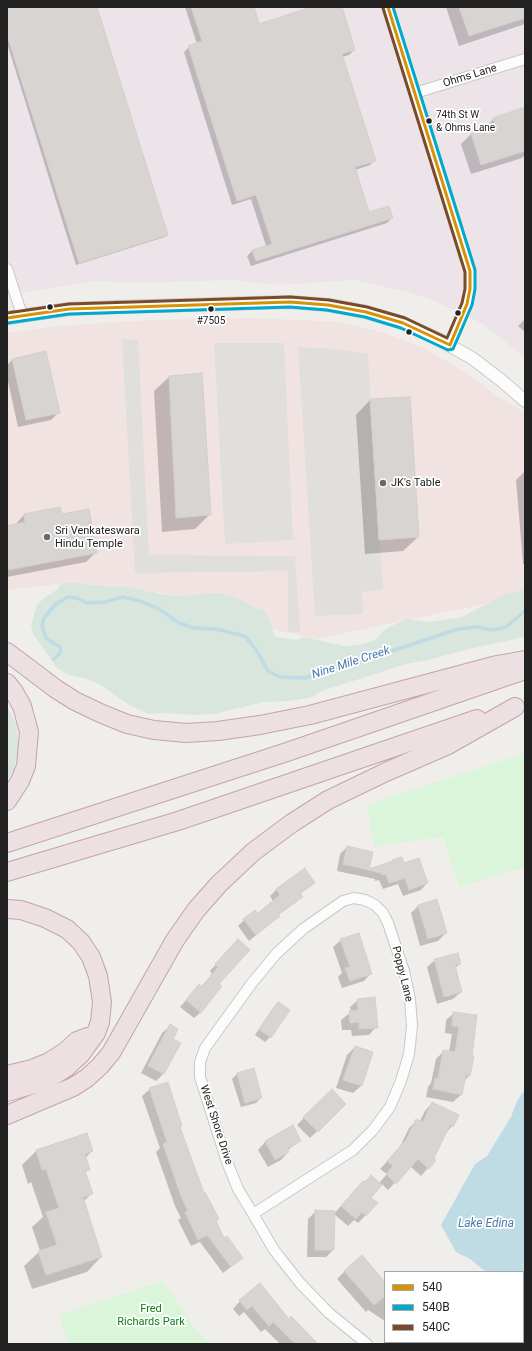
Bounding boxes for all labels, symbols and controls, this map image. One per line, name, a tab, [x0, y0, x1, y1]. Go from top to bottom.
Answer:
street label: Ohms Lane	[442, 62, 498, 90]
place label: 74th St W & Ohms Lane	[436, 109, 495, 132]
marker: 74th St W & Ohms Lane	[424, 116, 434, 126]
unlabelled marker	[45, 302, 55, 312]
marker: #7505	[206, 304, 216, 314]
unlabelled marker	[453, 308, 463, 318]
place label: #7505	[197, 315, 225, 327]
unlabelled marker	[404, 327, 414, 337]
place label: JK's Table	[391, 476, 440, 490]
marker: JK's Table	[378, 478, 388, 488]
place label: Sri Venkateswara Hindu Temple	[55, 524, 140, 550]
marker: Sri Venkateswara Hindu Temple	[42, 532, 52, 542]
water label: Nine Mile Creek	[310, 644, 392, 682]
street label: Poppy Lane	[389, 945, 415, 1003]
street label: West Shore Drive	[197, 1083, 235, 1167]
water label: Lake Edina	[458, 1217, 514, 1231]
legend	[384, 1271, 524, 1343]
text: 540	[422, 1280, 442, 1294]
text: 540B	[422, 1300, 450, 1314]
park label: Fred Richards Park	[117, 1302, 185, 1328]
text: 540C	[422, 1320, 450, 1334]

